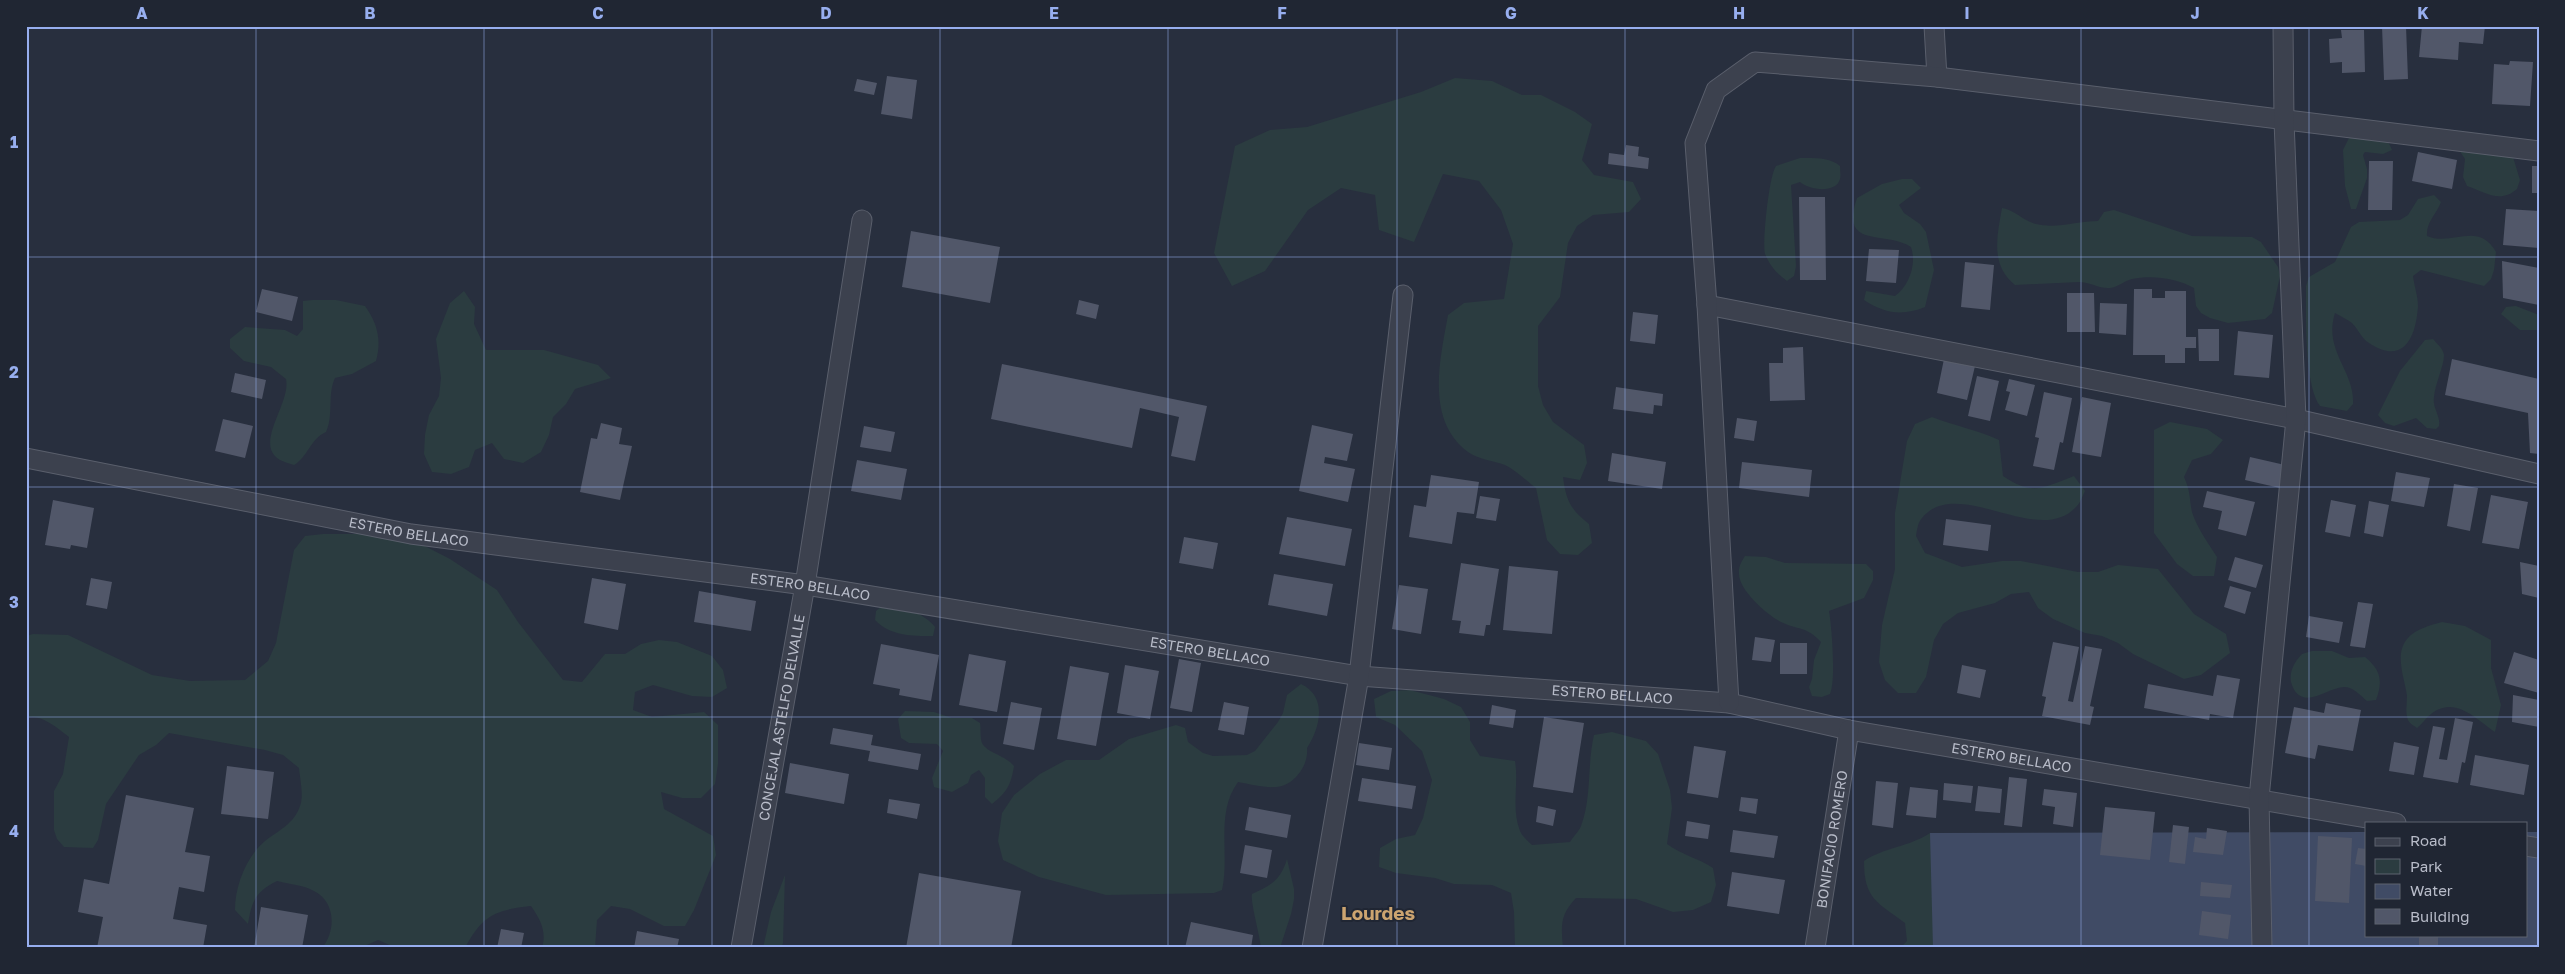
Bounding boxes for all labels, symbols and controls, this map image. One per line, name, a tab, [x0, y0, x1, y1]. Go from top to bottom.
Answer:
text: A	[136, 3, 148, 23]
text: B	[364, 3, 376, 23]
text: C	[592, 3, 604, 23]
text: D	[820, 3, 832, 23]
text: E	[1049, 3, 1059, 23]
text: F	[1277, 3, 1287, 23]
text: G	[1505, 3, 1517, 23]
text: H	[1733, 3, 1745, 23]
text: I	[1964, 3, 1970, 23]
text: J	[2190, 3, 2200, 23]
text: K	[2417, 3, 2429, 23]
text: 1	[10, 132, 18, 152]
text: 2	[9, 362, 19, 382]
street label: ESTERO BELLACO	[348, 513, 470, 549]
street label: ESTERO BELLACO	[749, 569, 872, 604]
text: 3	[9, 592, 19, 612]
street label: CONCEJAL ASTELFO DELVALLE	[755, 613, 808, 822]
street label: ESTERO BELLACO	[1149, 633, 1271, 669]
street label: ESTERO BELLACO	[1551, 681, 1673, 707]
street label: ESTERO BELLACO	[1950, 739, 2073, 776]
street label: BONIFACIO ROMERO	[1812, 769, 1851, 909]
text: 4	[9, 821, 19, 841]
legend	[2365, 822, 2528, 936]
text: Road	[2410, 831, 2447, 849]
text: Park	[2410, 857, 2443, 875]
text: Water	[2410, 881, 2453, 899]
district label: Lourdes	[1341, 901, 1415, 924]
text: Building	[2410, 907, 2470, 925]

